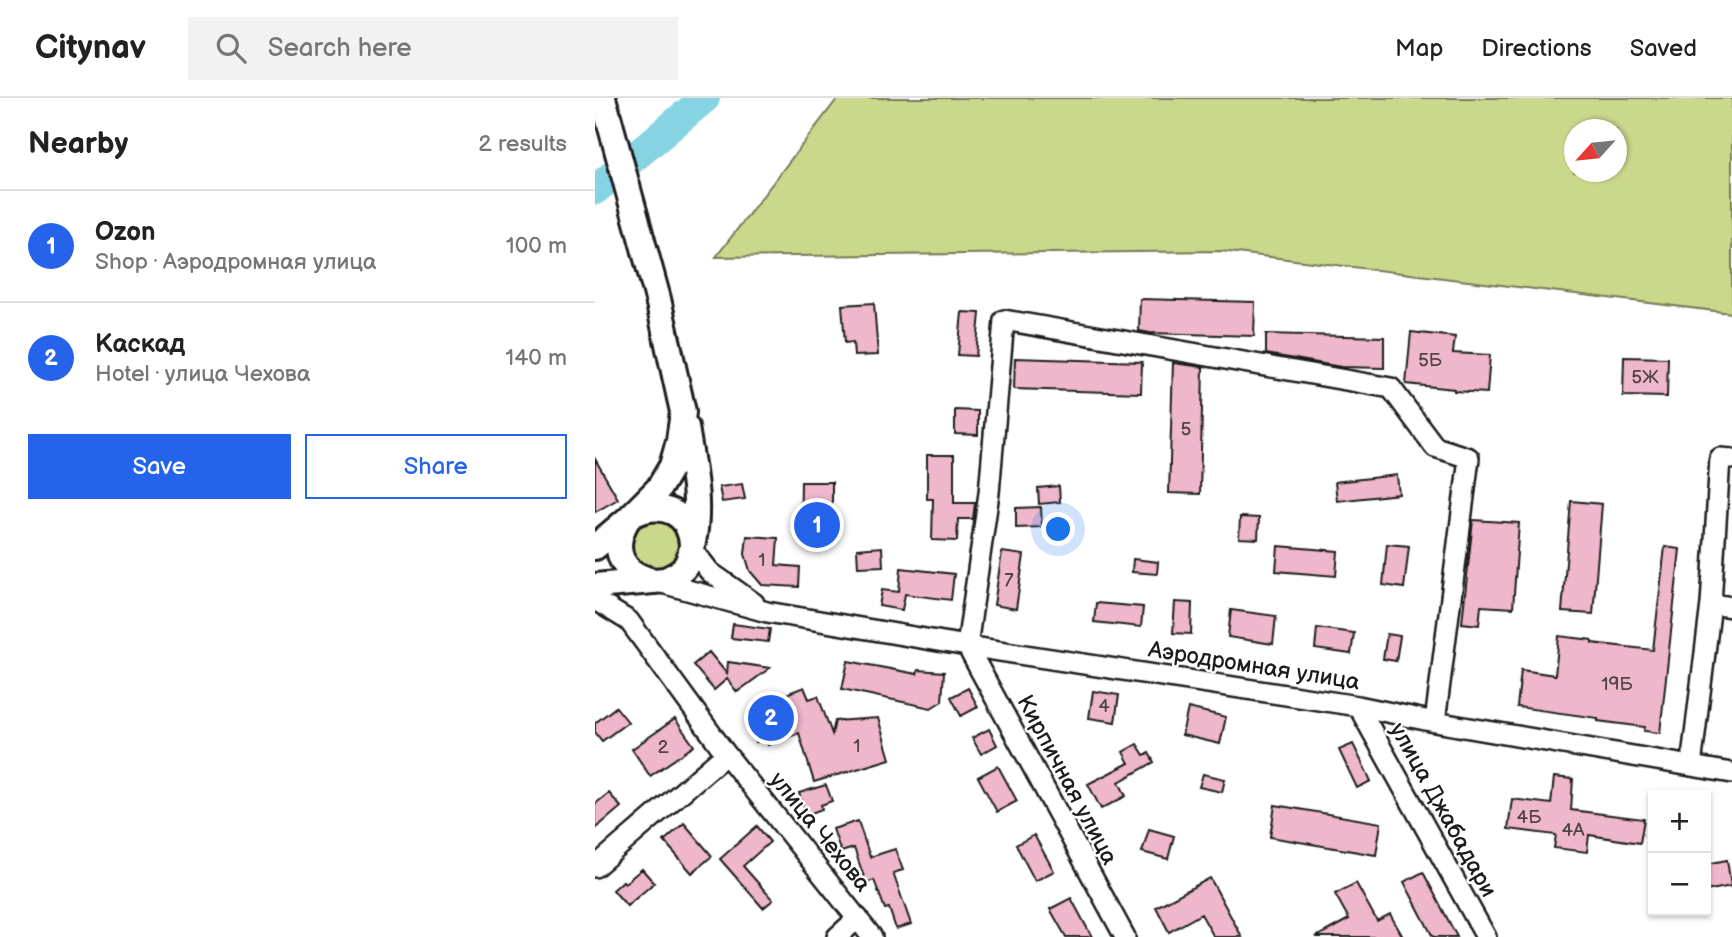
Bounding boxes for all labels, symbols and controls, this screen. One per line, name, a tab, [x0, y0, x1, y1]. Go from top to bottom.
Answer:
search box	[188, 17, 678, 80]
text: Citynav	[35, 28, 146, 68]
icon: search	[212, 29, 250, 67]
text: Search here	[268, 33, 412, 64]
text: Map	[1395, 34, 1443, 63]
text: Directions	[1481, 34, 1592, 63]
text: Saved	[1630, 34, 1697, 63]
north arrow	[1564, 119, 1627, 182]
text: Nearby	[28, 126, 128, 162]
text: 2 results	[478, 130, 567, 158]
text: Ozon	[95, 217, 156, 248]
text: 1	[46, 232, 56, 260]
text: 100 m	[506, 232, 567, 260]
text: Shop · Аэродромная улица	[95, 248, 377, 276]
text: Каскад	[95, 329, 185, 360]
text: 2	[44, 344, 58, 372]
text: 140 m	[505, 344, 567, 372]
house number: 5Б	[1418, 349, 1443, 372]
text: Hotel · улица Чехова	[95, 360, 311, 388]
house number: 5Ж	[1631, 366, 1659, 389]
house number: 5	[1181, 418, 1192, 441]
button: Save	[28, 434, 291, 499]
button: Share	[305, 434, 567, 499]
pin: 1	[794, 499, 840, 551]
your location	[1041, 512, 1075, 546]
house number: 1	[758, 549, 766, 572]
house number: 7	[1004, 569, 1014, 592]
street label: Аэродромная улица	[1145, 635, 1362, 697]
house number: 19Б	[1601, 673, 1634, 696]
street label: Кирпичная улица	[1011, 690, 1124, 870]
pin: 2	[748, 692, 794, 744]
house number: 4	[1098, 695, 1110, 718]
street label: улица Джабадари	[1384, 718, 1502, 902]
house number: 1	[853, 735, 861, 758]
house number: 2	[657, 736, 669, 759]
street label: улица Чехова	[763, 767, 877, 898]
map controls	[1648, 790, 1711, 916]
button: +	[1648, 790, 1711, 853]
house number: 4Б	[1517, 806, 1542, 829]
house number: 4А	[1561, 819, 1585, 842]
button: −	[1648, 853, 1711, 916]

